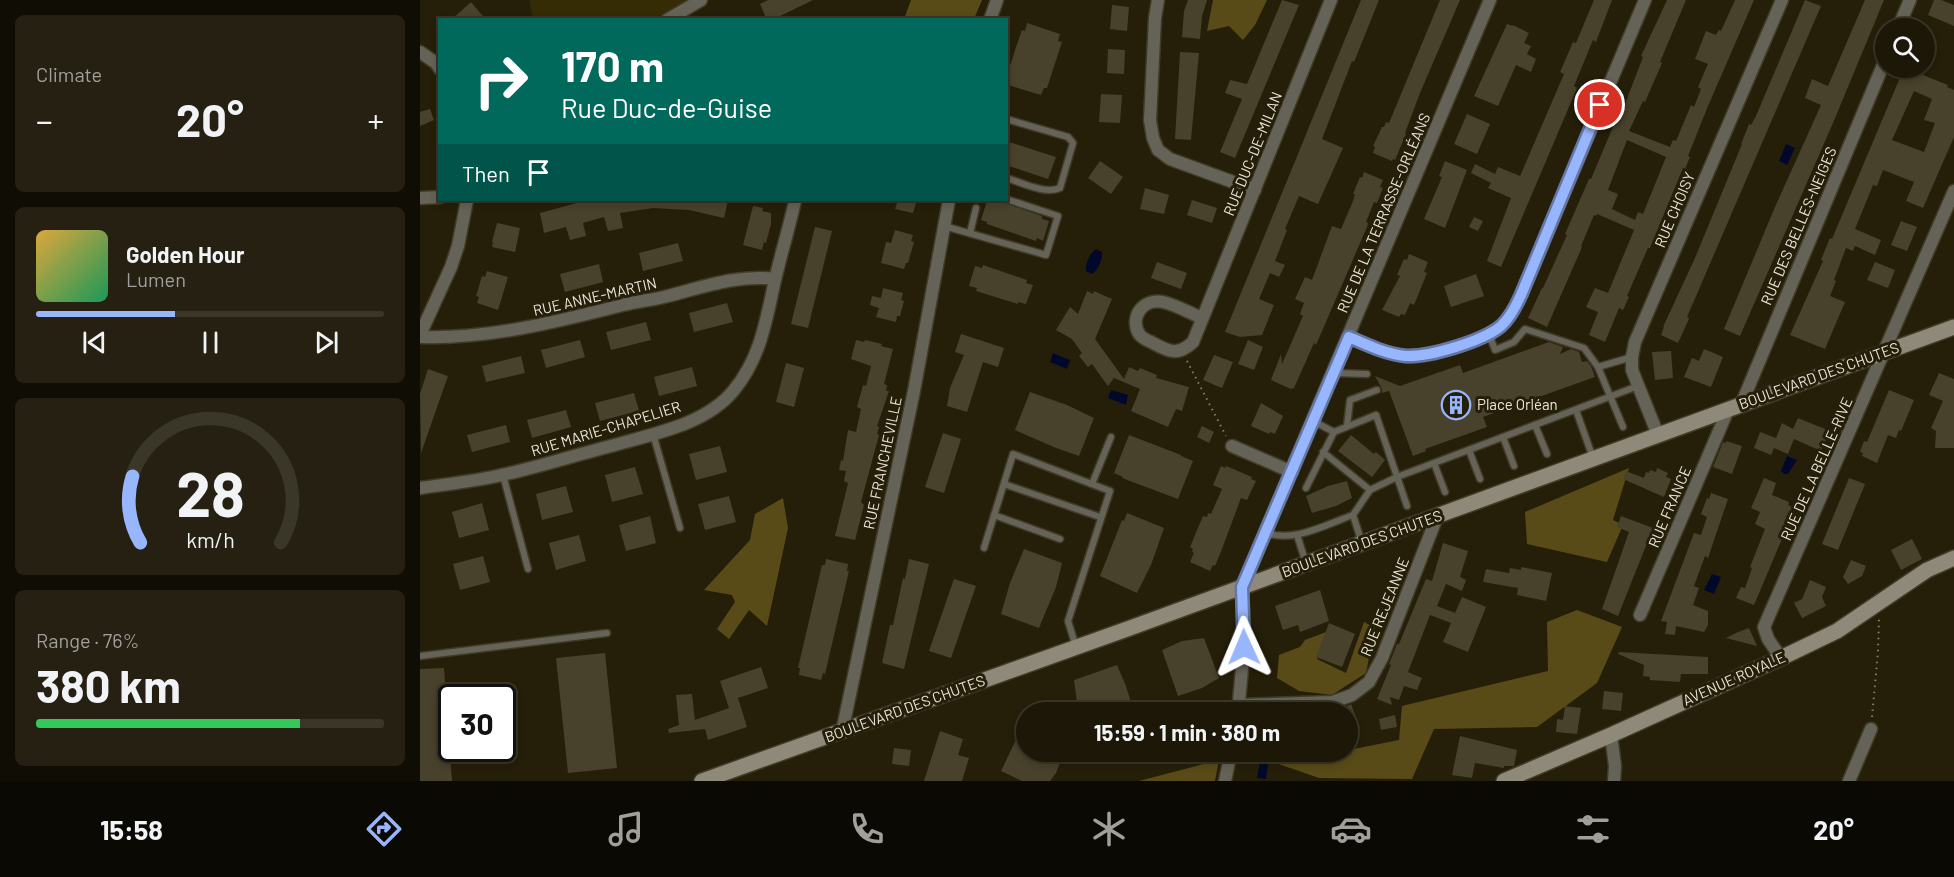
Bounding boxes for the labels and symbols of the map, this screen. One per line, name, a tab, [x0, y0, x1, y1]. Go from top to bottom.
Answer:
pin	[1574, 79, 1625, 130]
street label: RUE DUC-DE-MILAN	[1219, 89, 1285, 218]
street label: RUE DE LA TERRASSE-ORLÉANS	[1333, 110, 1433, 315]
street label: RUE DES BELLES-NEIGES	[1757, 144, 1840, 307]
street label: RUE CHOISY	[1650, 169, 1698, 250]
street label: RUE ANNE-MARTIN	[531, 273, 658, 319]
street label: BOULEVARD DES CHUTES	[1736, 338, 1901, 412]
building icon: Place Orléan	[1440, 389, 1472, 421]
street label: RUE DE LA BELLE-RIVE	[1776, 394, 1856, 543]
street label: RUE FRANCHEVILLE	[859, 395, 905, 531]
place label: Place Orléan	[1477, 395, 1558, 413]
street label: RUE MARIE-CHAPELIER	[529, 397, 683, 459]
street label: RUE FRANCE	[1644, 463, 1694, 550]
street label: BOULEVARD DES CHUTES	[1279, 506, 1444, 580]
street label: RUE REJEANNE	[1356, 555, 1412, 659]
position arrow	[1212, 615, 1276, 679]
street label: AVENUE ROYALE	[1680, 647, 1788, 709]
street label: BOULEVARD DES CHUTES	[822, 671, 987, 745]
speed limit sign: 30	[438, 684, 516, 762]

